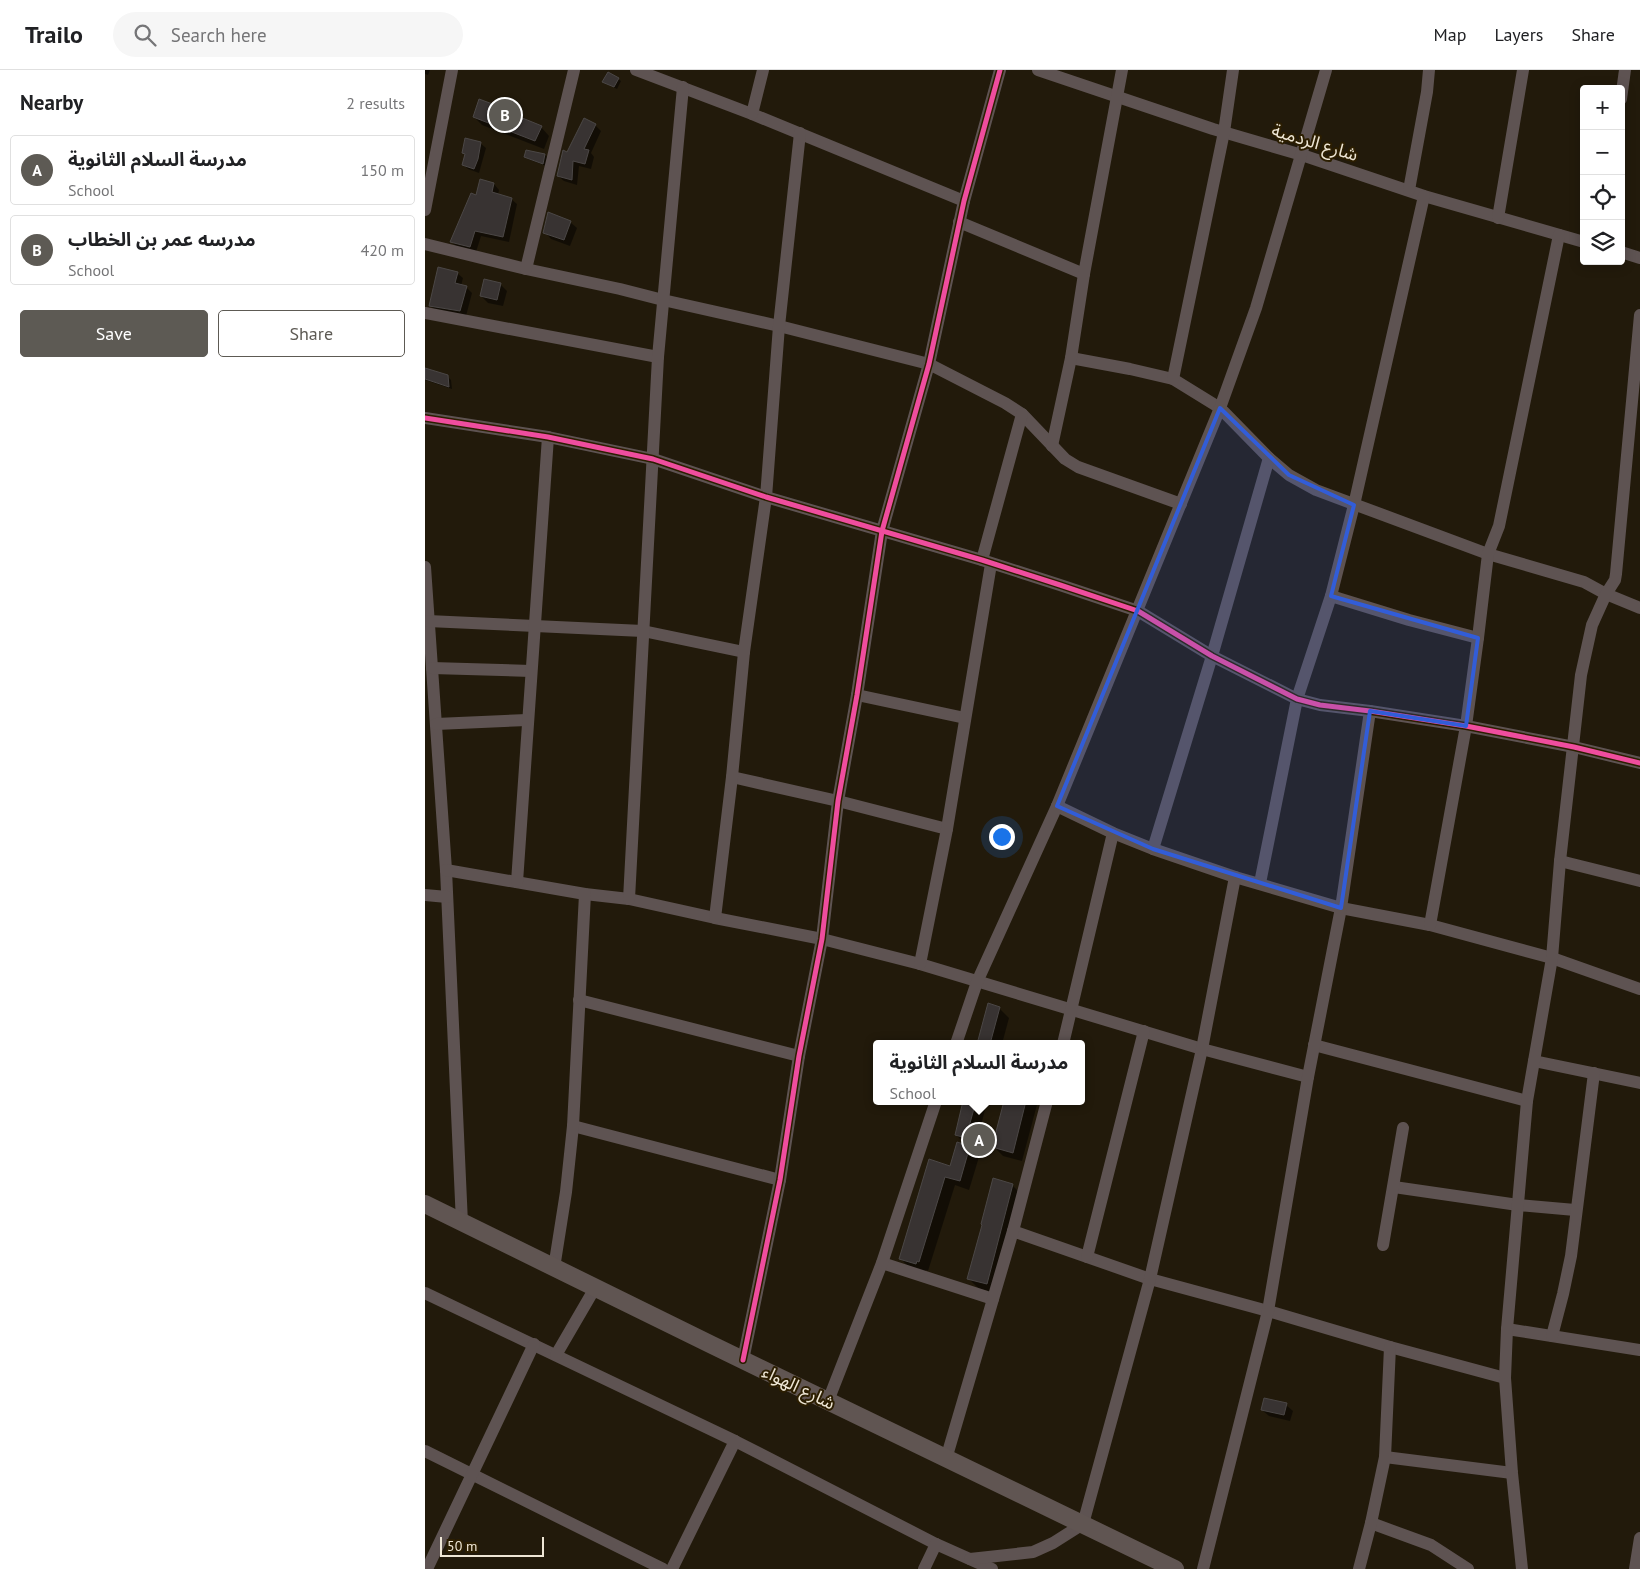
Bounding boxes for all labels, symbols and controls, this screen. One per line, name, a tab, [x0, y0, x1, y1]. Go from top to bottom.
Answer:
search box	[113, 12, 463, 57]
text: Trailo	[25, 19, 83, 50]
icon: search	[131, 21, 159, 49]
text: Search here	[171, 23, 267, 47]
text: Map	[1434, 23, 1466, 46]
text: Layers	[1494, 23, 1543, 46]
text: Share	[1571, 23, 1615, 46]
map controls	[1580, 85, 1625, 265]
button: +	[1580, 85, 1625, 130]
text: Nearby	[20, 89, 83, 116]
text: 2 results	[346, 93, 405, 113]
pin: B	[489, 96, 521, 134]
street label: شارع الردمية	[1268, 118, 1361, 169]
button: −	[1580, 130, 1625, 175]
text: مدرسة السلام الثانوية	[68, 147, 247, 171]
text: A	[32, 160, 42, 180]
text: 150 m	[361, 160, 404, 180]
button: locate	[1580, 175, 1625, 220]
text: School	[68, 180, 114, 200]
button: layers	[1580, 220, 1625, 265]
text: مدرسه عمر بن الخطاب	[68, 227, 256, 251]
text: B	[32, 240, 42, 260]
text: 420 m	[361, 240, 404, 260]
text: School	[68, 260, 114, 280]
button: Save	[20, 310, 208, 357]
button: Share	[218, 310, 405, 357]
your location	[989, 824, 1015, 850]
popup	[873, 1040, 1085, 1105]
text: مدرسة السلام الثانوية	[890, 1050, 1068, 1074]
text: School	[890, 1083, 936, 1103]
pin: A	[963, 1121, 995, 1159]
street label: شارع الهواء	[758, 1360, 839, 1417]
scale bar	[440, 1534, 544, 1557]
text: 50 m	[447, 1537, 477, 1555]

